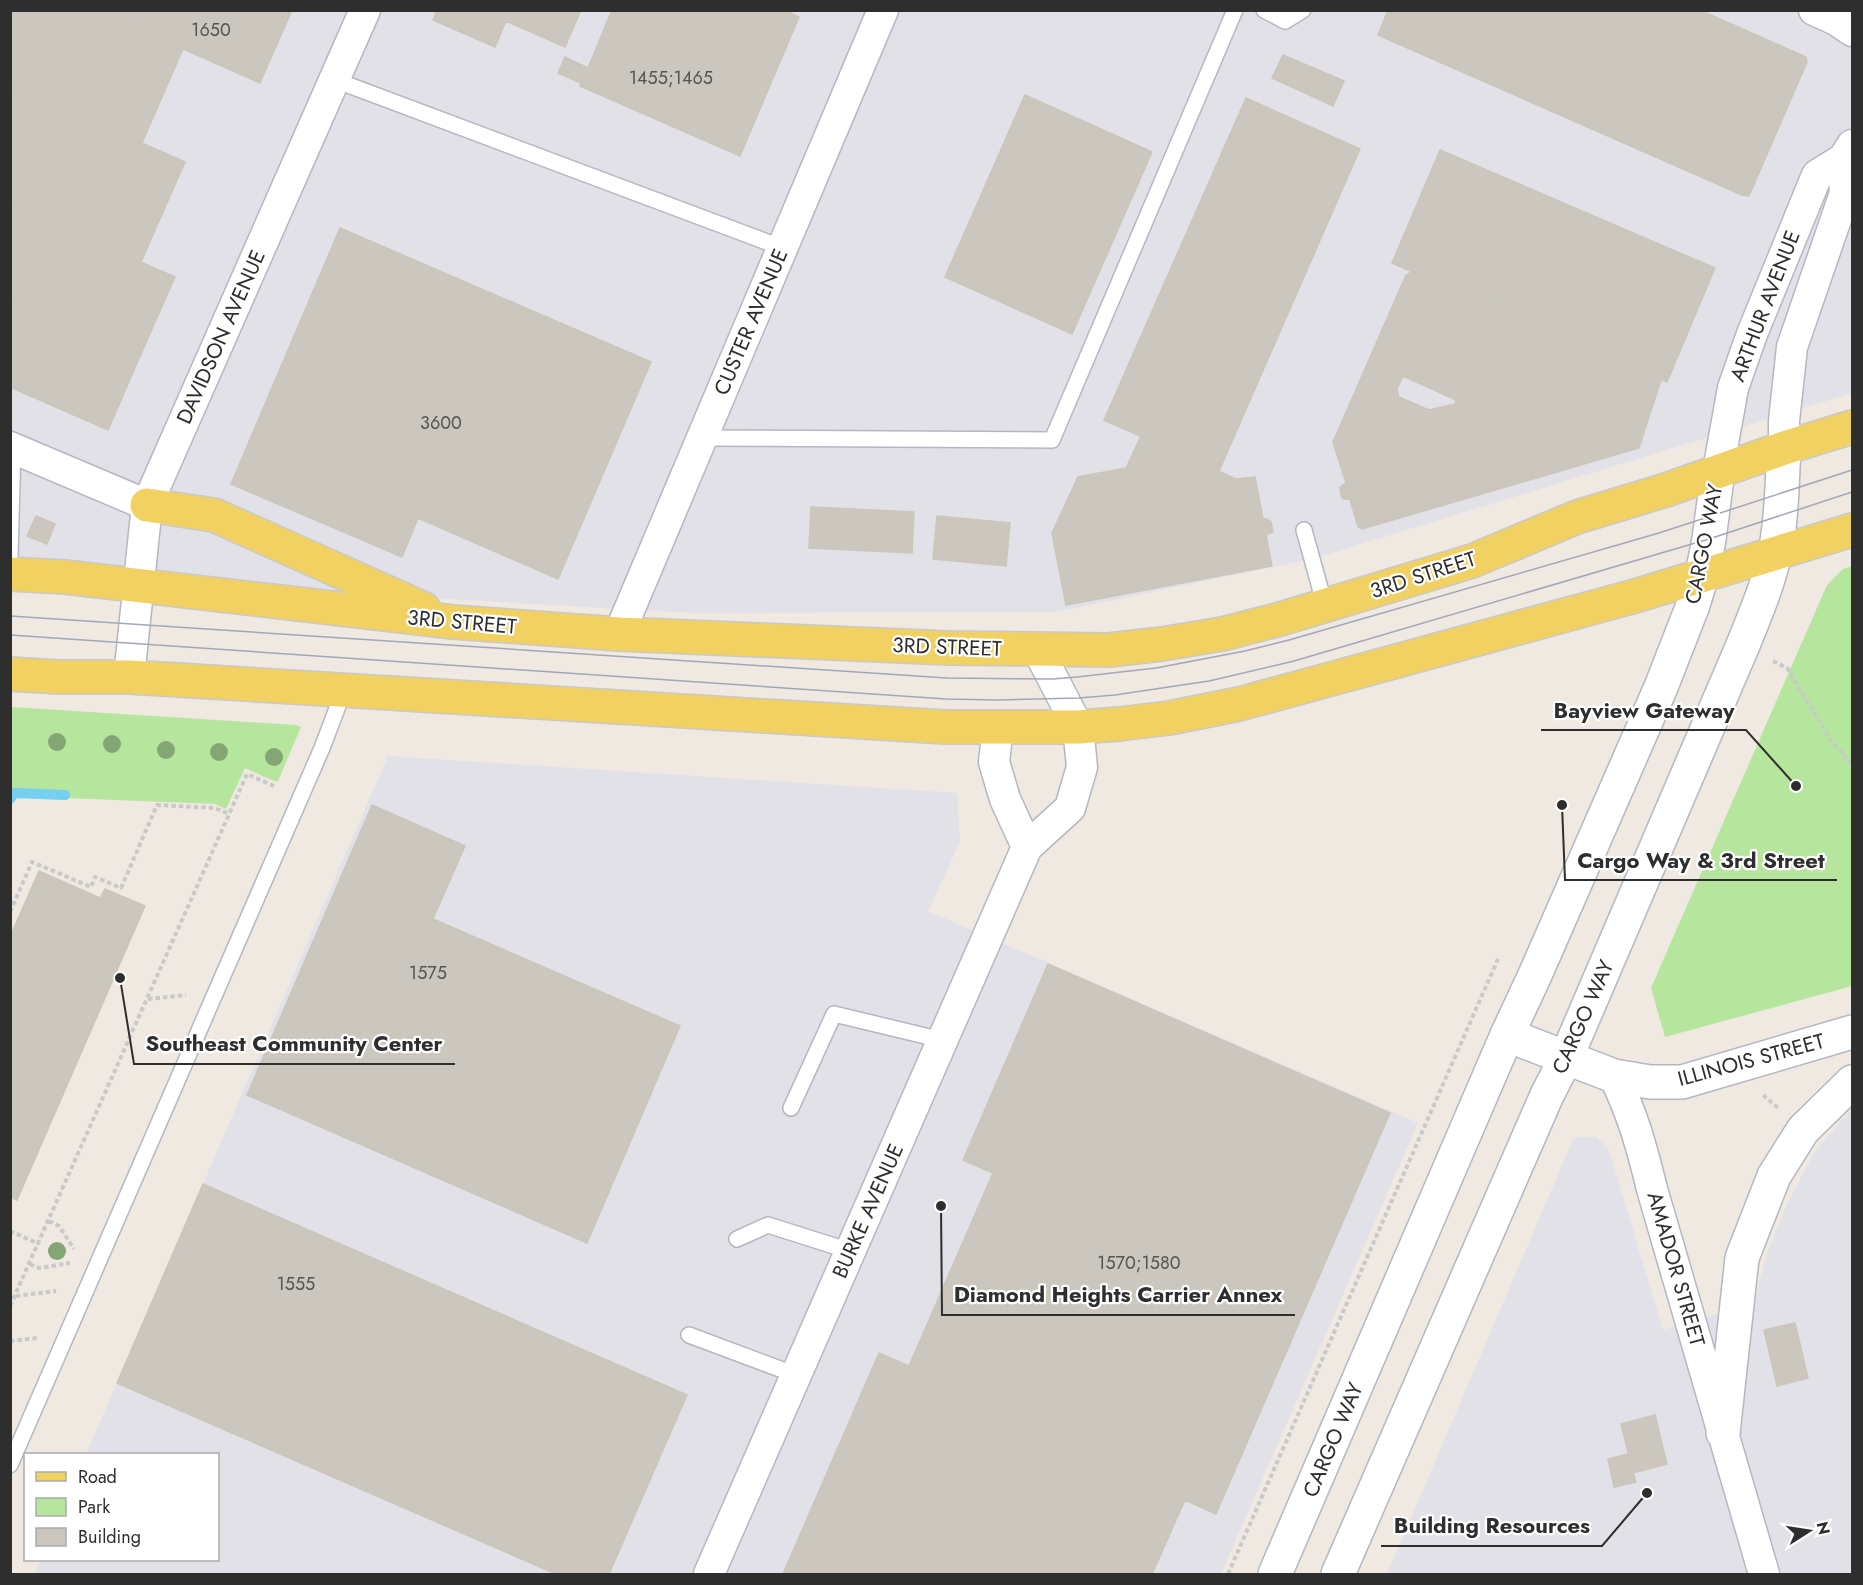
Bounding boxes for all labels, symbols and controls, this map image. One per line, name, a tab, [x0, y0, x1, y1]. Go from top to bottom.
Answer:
house number: 1650	[191, 17, 231, 43]
house number: 1455;1465	[629, 65, 713, 91]
street label: ARTHUR AVENUE	[1722, 226, 1808, 386]
street label: CUSTER AVENUE	[707, 244, 795, 400]
street label: DAVIDSON AVENUE	[169, 245, 273, 429]
house number: 3600	[420, 410, 462, 436]
street label: CARGO WAY	[1678, 481, 1730, 607]
street label: 3RD STREET	[1366, 544, 1480, 606]
street label: 3RD STREET	[406, 602, 518, 642]
street label: 3RD STREET	[892, 630, 1003, 664]
callout: Bayview Gateway	[1541, 690, 1746, 730]
text: Bayview Gateway	[1554, 694, 1735, 726]
callout: Cargo Way & 3rd Street	[1565, 840, 1837, 880]
text: Cargo Way & 3rd Street	[1577, 844, 1825, 876]
street label: CARGO WAY	[1545, 955, 1622, 1079]
house number: 1575	[409, 960, 447, 986]
callout: Southeast Community Center	[134, 1024, 455, 1064]
street label: ILLINOIS STREET	[1674, 1026, 1828, 1094]
text: Southeast Community Center	[145, 1027, 443, 1059]
street label: BURKE AVENUE	[825, 1139, 911, 1283]
street label: AMADOR STREET	[1640, 1188, 1712, 1350]
house number: 1570;1580	[1097, 1250, 1181, 1276]
house number: 1555	[277, 1271, 315, 1297]
callout: Diamond Heights Carrier Annex	[942, 1275, 1295, 1315]
text: Diamond Heights Carrier Annex	[954, 1278, 1283, 1310]
street label: CARGO WAY	[1295, 1378, 1371, 1502]
legend	[24, 1453, 219, 1561]
text: Road	[78, 1464, 117, 1490]
text: Park	[78, 1494, 110, 1520]
north arrow	[1779, 1501, 1839, 1561]
callout: Building Resources	[1381, 1506, 1602, 1546]
text: Building Resources	[1394, 1509, 1590, 1541]
text: N	[1811, 1519, 1836, 1537]
text: Building	[78, 1524, 141, 1550]

